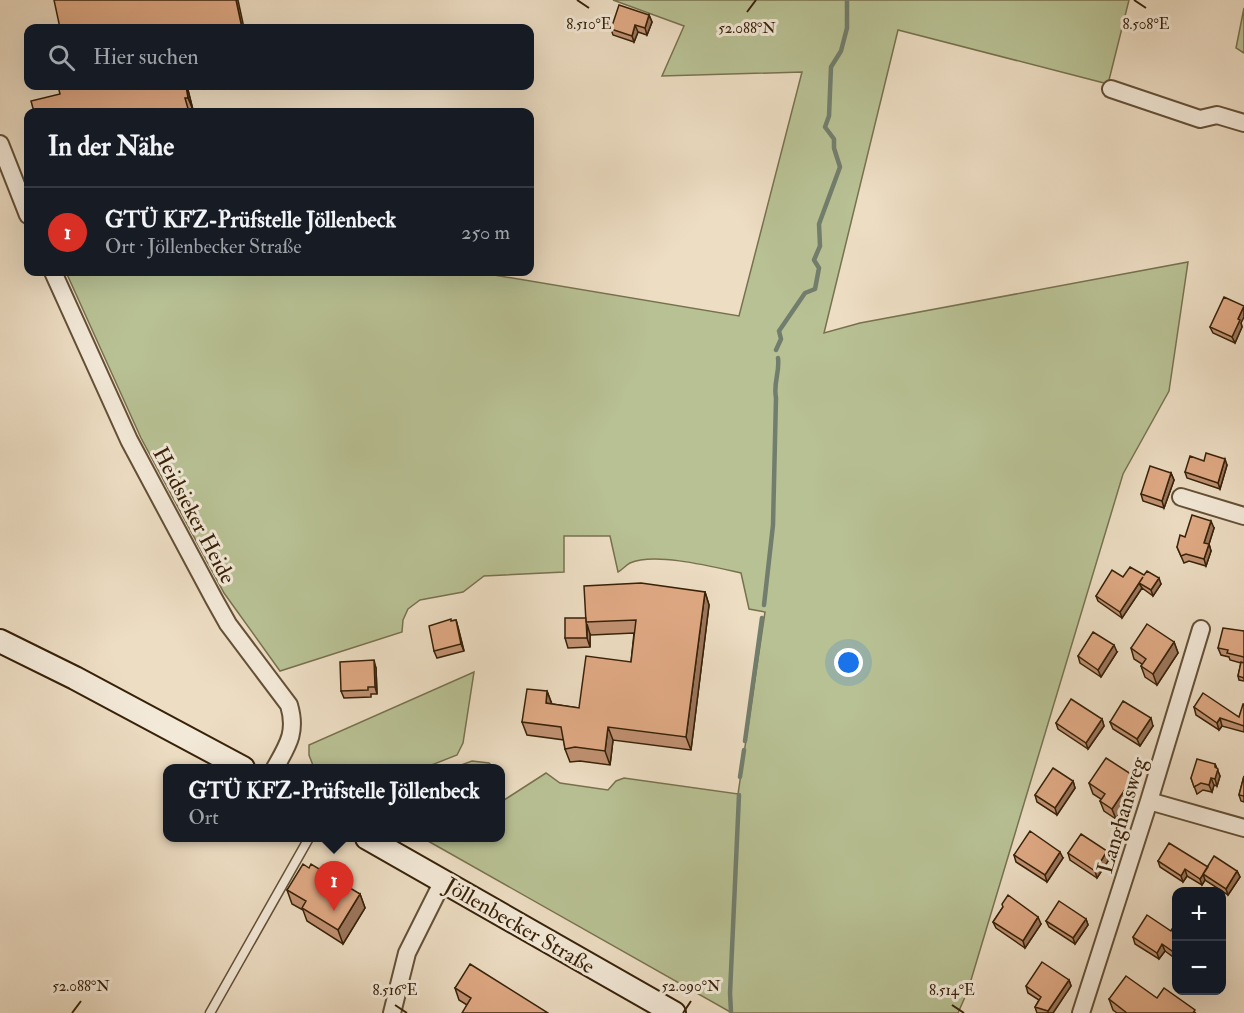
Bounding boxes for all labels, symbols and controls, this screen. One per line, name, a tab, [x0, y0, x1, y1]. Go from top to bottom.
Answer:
text: 8.510°E	[566, 15, 612, 34]
text: 8.508°E	[1123, 15, 1170, 34]
text: 52.088°N	[718, 19, 776, 38]
search box	[24, 24, 534, 90]
icon: search	[45, 41, 78, 74]
text: Hier suchen	[93, 43, 199, 71]
text: In der Nähe	[48, 131, 174, 163]
text: GTÜ KFZ-Prüfstelle Jöllenbeck	[105, 206, 396, 234]
text: 1	[64, 220, 71, 245]
text: 250 m	[461, 220, 510, 245]
text: Ort · Jöllenbecker Straße	[105, 234, 302, 259]
street label: Heidsieker Heide	[146, 442, 242, 589]
your location	[834, 648, 863, 677]
street label: Langhansweg	[1091, 753, 1153, 877]
popup	[163, 764, 505, 842]
text: GTÜ KFZ-Prüfstelle Jöllenbeck	[188, 777, 480, 805]
text: Ort	[188, 805, 219, 830]
pin: 1	[314, 862, 354, 911]
street label: Jöllenbecker Straße	[438, 871, 600, 980]
map controls	[1172, 887, 1226, 995]
button: +	[1172, 887, 1226, 941]
button: −	[1172, 941, 1226, 995]
text: 52.088°N	[52, 977, 110, 996]
text: 52.090°N	[662, 977, 721, 996]
text: 8.516°E	[372, 981, 418, 1000]
text: 8.514°E	[929, 981, 975, 1000]

